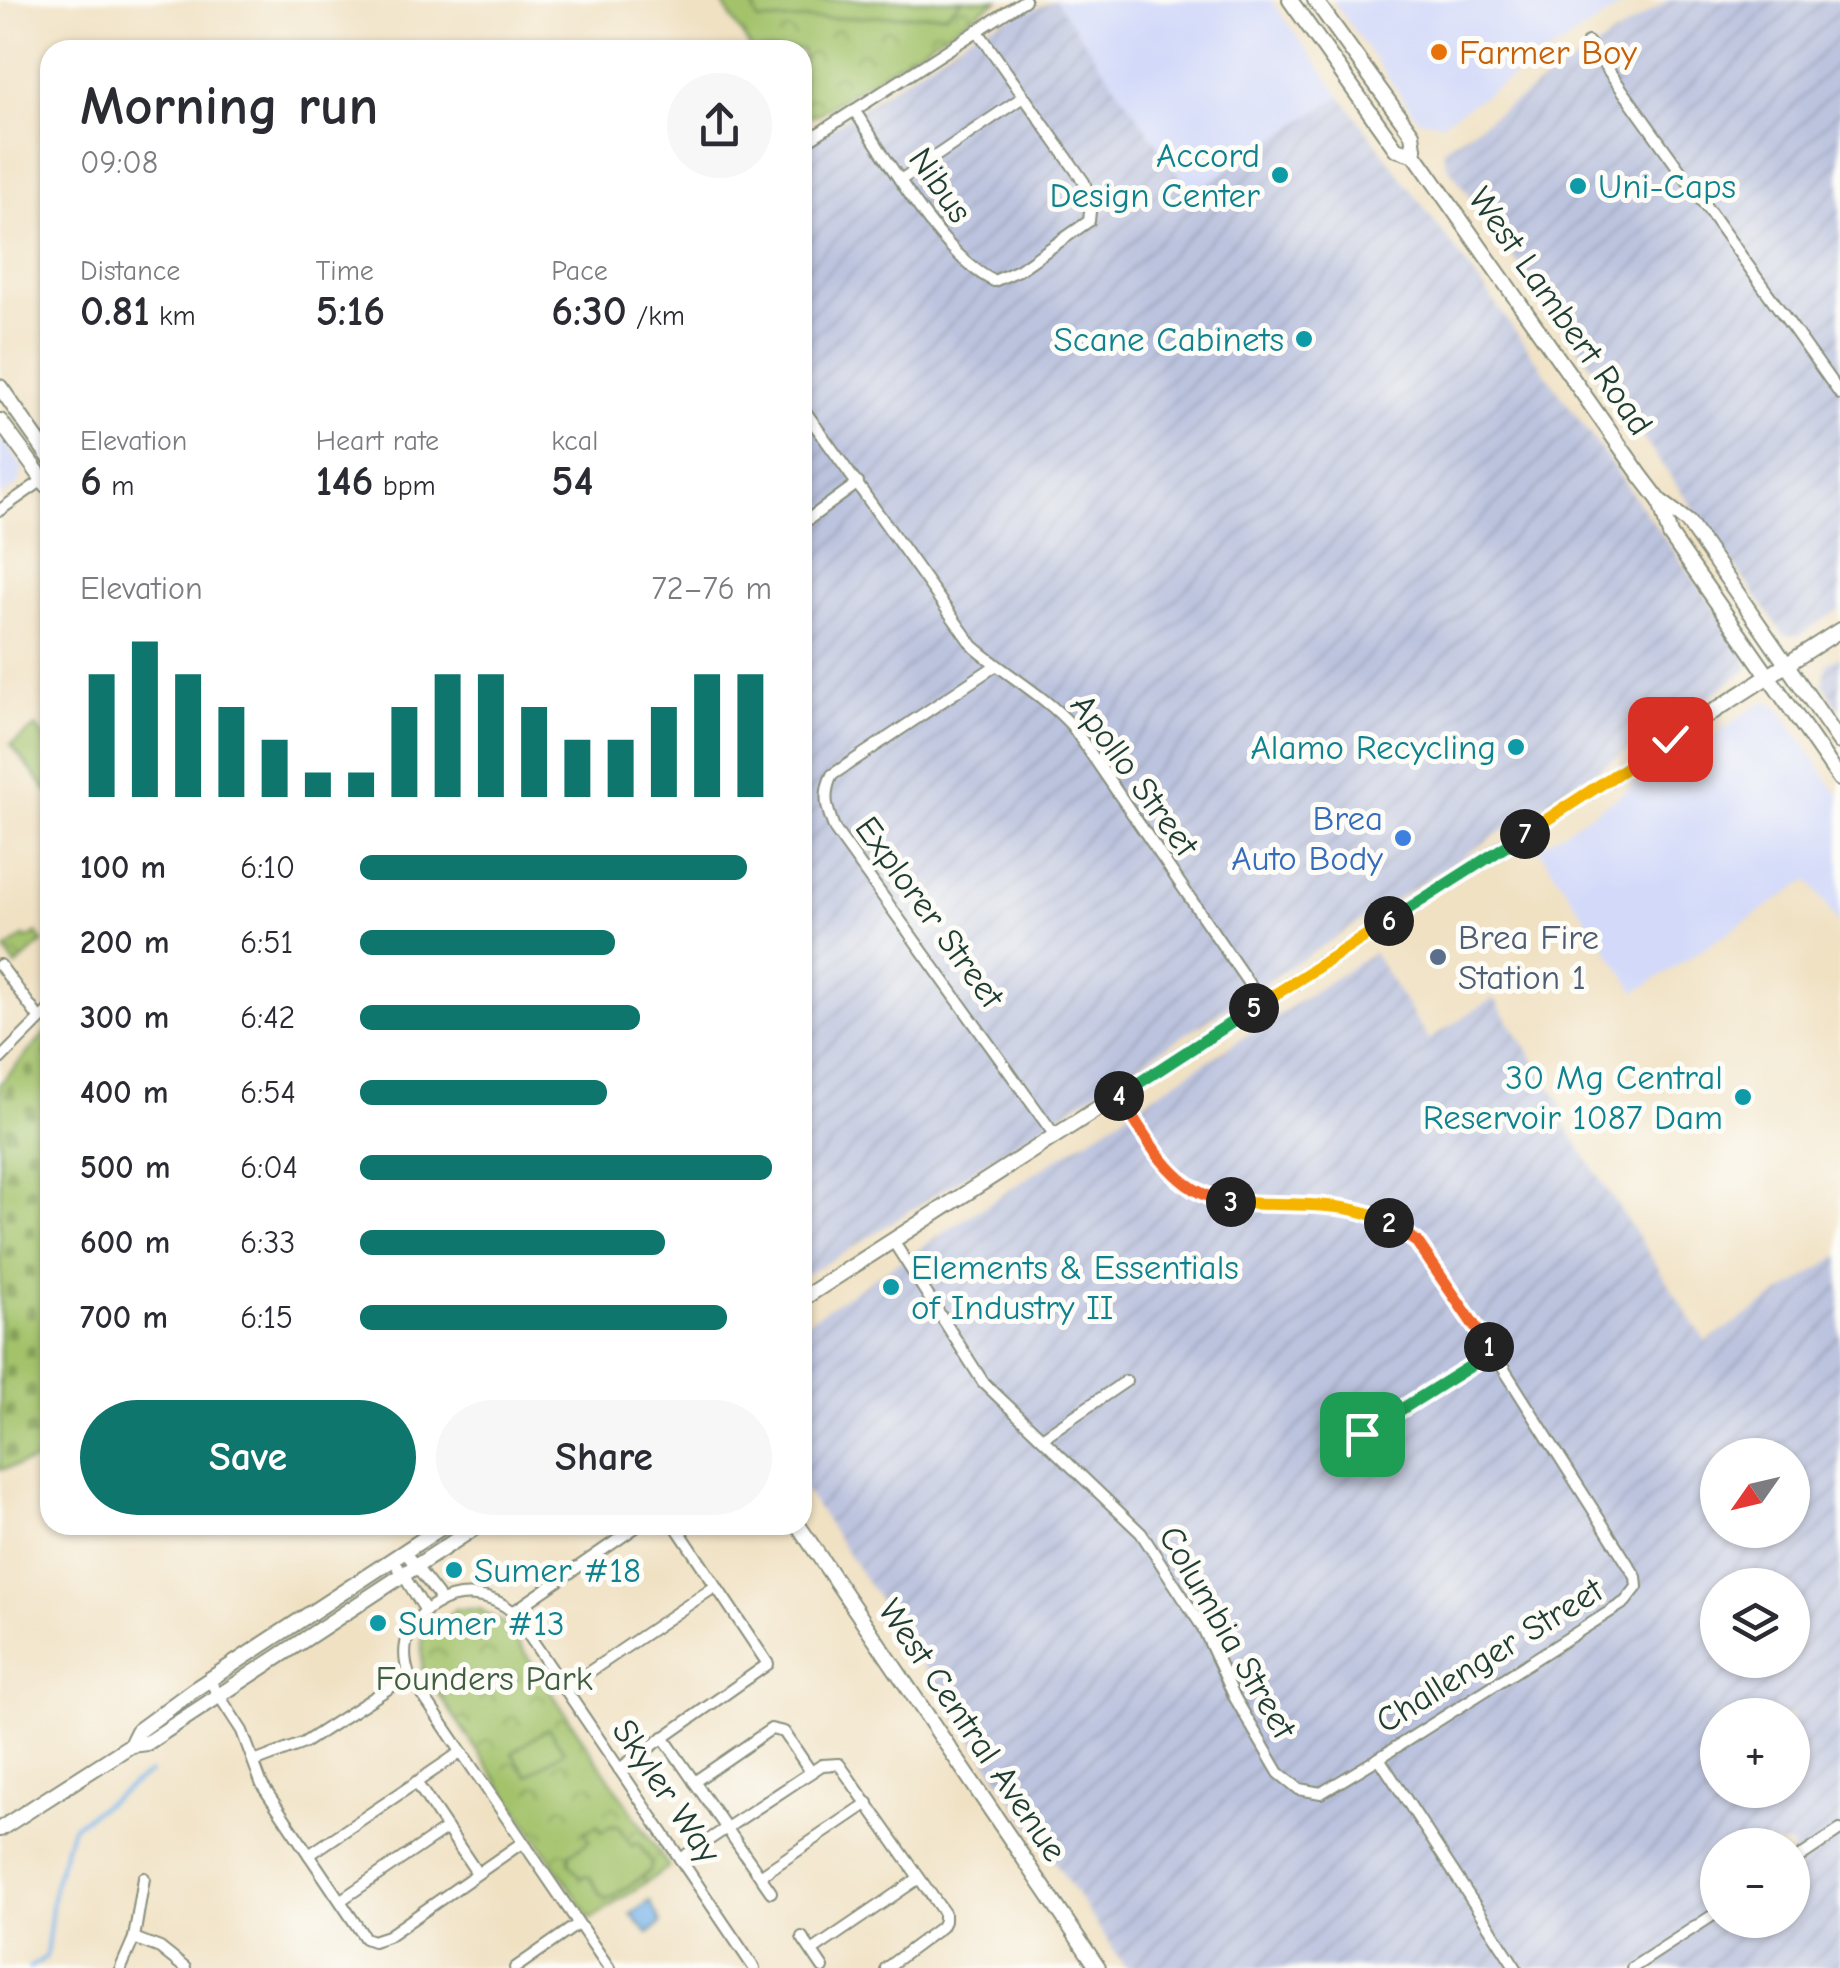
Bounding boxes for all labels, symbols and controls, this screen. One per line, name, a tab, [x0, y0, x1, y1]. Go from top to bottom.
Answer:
place label: Farmer Boy	[1459, 32, 1637, 73]
marker: Farmer Boy	[1428, 41, 1450, 63]
button: share	[667, 73, 772, 178]
text: Morning run	[80, 74, 378, 138]
place label: Accord Design Center	[1050, 135, 1260, 216]
street label: Nibus	[900, 140, 981, 231]
text: 09:08	[80, 144, 158, 181]
marker: Accord Design Center	[1269, 164, 1291, 186]
place label: Uni-Caps	[1598, 166, 1736, 207]
marker: Uni-Caps	[1567, 175, 1589, 197]
street label: West Lambert Road	[1460, 179, 1661, 443]
text: Distance	[80, 255, 180, 287]
text: Time	[316, 255, 374, 287]
text: Pace	[551, 255, 608, 287]
text: 0.81	[80, 287, 150, 336]
text: 5:16	[316, 287, 385, 336]
text: 6:30	[551, 287, 627, 336]
text: km	[150, 300, 196, 332]
text: /km	[627, 300, 685, 332]
place label: Scane Cabinets	[1053, 319, 1284, 360]
marker: Scane Cabinets	[1293, 328, 1315, 350]
text: Elevation	[80, 425, 187, 457]
text: Heart rate	[316, 425, 439, 457]
text: kcal	[551, 425, 598, 457]
text: 6	[80, 457, 102, 506]
text: 146	[316, 457, 373, 506]
text: 54	[551, 457, 593, 506]
text: m	[102, 470, 134, 502]
text: bpm	[373, 470, 436, 502]
text: Elevation	[80, 570, 203, 607]
text: 72–76 m	[652, 570, 772, 607]
street label: Apollo Street	[1062, 686, 1208, 865]
pin	[1628, 697, 1713, 782]
icon: check	[1643, 712, 1698, 767]
place label: Alamo Recycling	[1250, 727, 1496, 768]
marker: Alamo Recycling	[1505, 736, 1527, 758]
place label: Brea Auto Body	[1231, 798, 1383, 879]
street label: Explorer Street	[846, 809, 1013, 1017]
pin: 7	[1500, 809, 1550, 859]
text: 7	[1519, 818, 1531, 850]
marker: Brea Auto Body	[1392, 827, 1414, 849]
text: 100 m	[80, 849, 166, 886]
text: 6:10	[240, 849, 295, 886]
pin: 6	[1364, 896, 1414, 946]
text: 6	[1382, 905, 1396, 937]
place label: Brea Fire Station 1	[1458, 917, 1599, 998]
text: 200 m	[80, 924, 169, 961]
text: 6:51	[240, 924, 293, 961]
marker: Brea Fire Station 1	[1427, 946, 1449, 968]
pin: 5	[1229, 983, 1279, 1033]
text: 5	[1247, 992, 1261, 1024]
text: 300 m	[80, 999, 169, 1036]
text: 6:42	[240, 999, 295, 1036]
place label: 30 Mg Central Reservoir 1087 Dam	[1423, 1057, 1723, 1138]
pin: 4	[1094, 1071, 1144, 1121]
text: 400 m	[80, 1074, 168, 1111]
text: 6:54	[240, 1074, 296, 1111]
text: 4	[1112, 1080, 1126, 1112]
marker: 30 Mg Central Reservoir 1087 Dam	[1732, 1086, 1754, 1108]
text: 500 m	[80, 1149, 170, 1186]
text: 6:04	[240, 1149, 298, 1186]
pin: 3	[1206, 1177, 1256, 1227]
text: 3	[1224, 1186, 1238, 1218]
pin: 2	[1364, 1198, 1414, 1248]
text: 2	[1382, 1207, 1396, 1239]
text: 600 m	[80, 1224, 170, 1261]
text: 6:33	[240, 1224, 296, 1261]
place label: Elements & Essentials of Industry II	[911, 1247, 1239, 1328]
marker: Elements & Essentials of Industry II	[880, 1276, 902, 1298]
text: 700 m	[80, 1299, 168, 1336]
text: 6:15	[240, 1299, 293, 1336]
pin: 1	[1464, 1322, 1514, 1372]
text: 1	[1483, 1331, 1495, 1363]
pin	[1320, 1392, 1405, 1477]
button: Save	[80, 1400, 416, 1515]
button: Share	[436, 1400, 772, 1515]
icon: arrive	[1335, 1407, 1390, 1462]
north arrow	[1700, 1438, 1810, 1548]
map controls	[1700, 1438, 1810, 1938]
street label: Columbia Street	[1150, 1519, 1305, 1747]
place label: Sumer #18	[474, 1550, 641, 1591]
marker: Sumer #18	[443, 1559, 465, 1581]
button: layers	[1700, 1568, 1810, 1678]
street label: Challenger Street	[1368, 1569, 1611, 1742]
street label: West Central Avenue	[870, 1591, 1076, 1869]
place label: Sumer #13	[398, 1603, 565, 1644]
marker: Sumer #13	[367, 1612, 389, 1634]
park label: Founders Park	[375, 1658, 593, 1699]
button: +	[1700, 1698, 1810, 1808]
street label: Skyler Way	[604, 1712, 730, 1871]
button: −	[1700, 1828, 1810, 1938]

